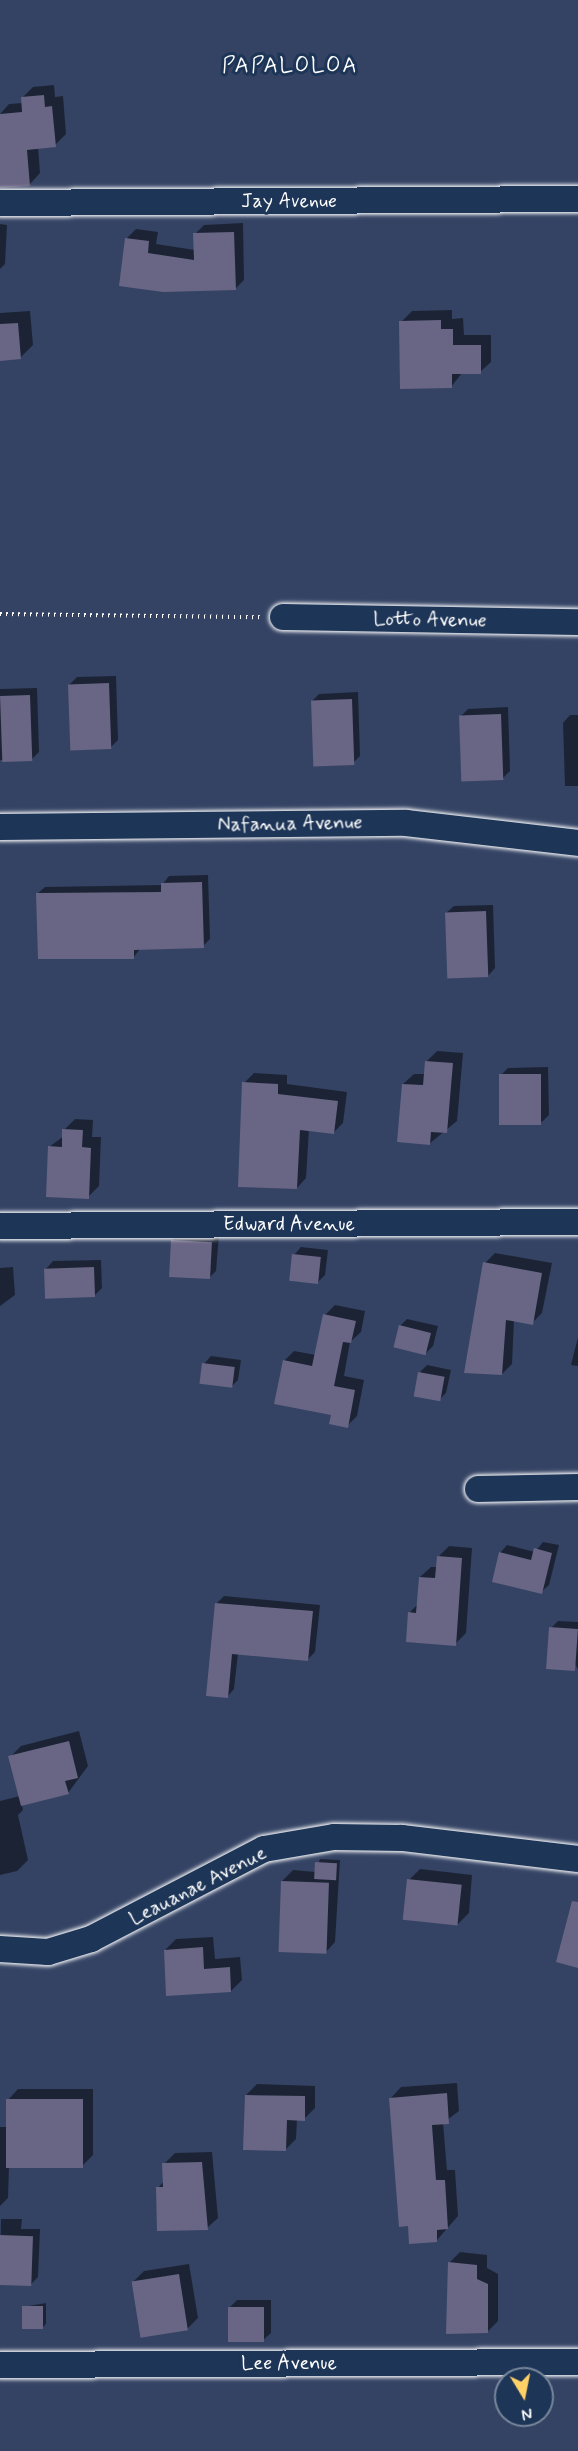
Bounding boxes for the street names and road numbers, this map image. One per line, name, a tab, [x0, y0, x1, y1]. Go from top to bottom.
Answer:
street label: Jay Avenue	[239, 189, 339, 213]
street label: Lotto Avenue	[372, 607, 488, 633]
street label: Nafanua Avenue	[216, 811, 364, 837]
street label: Edward Avenue	[224, 1212, 354, 1236]
street label: Leauanae Avenue	[125, 1841, 271, 1931]
street label: Lee Avenue	[239, 2351, 339, 2375]

